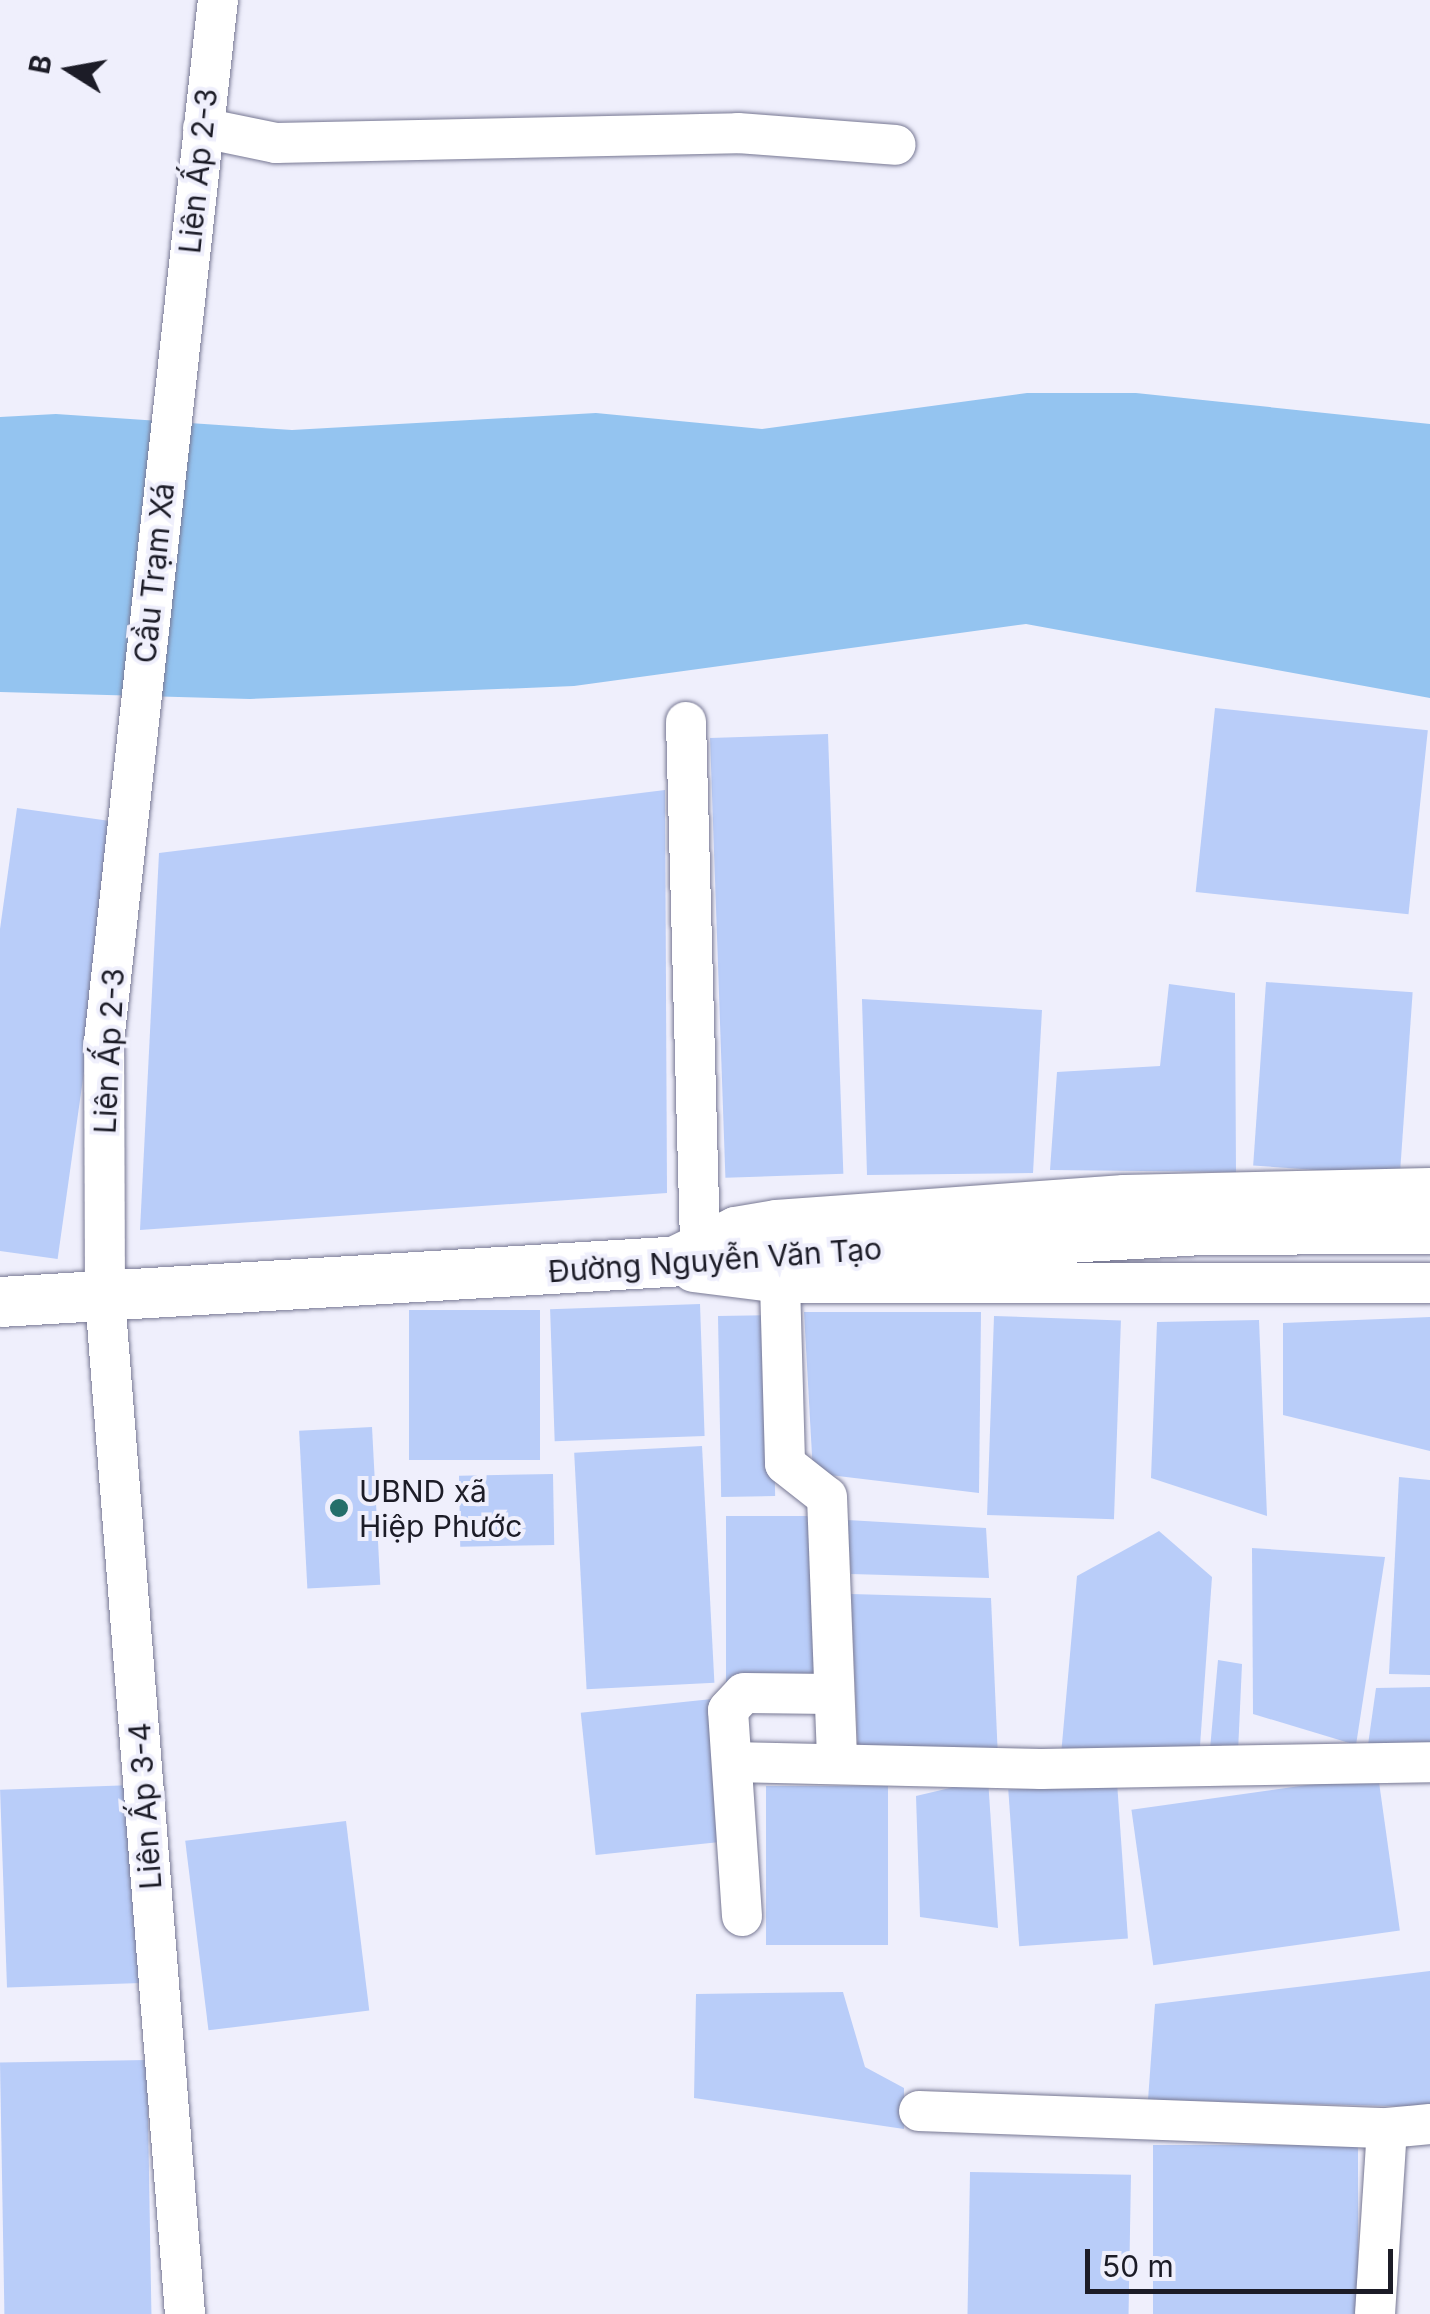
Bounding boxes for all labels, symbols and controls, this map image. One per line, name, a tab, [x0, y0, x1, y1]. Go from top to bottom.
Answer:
north arrow	[20, 20, 120, 120]
text: B	[22, 52, 59, 77]
street label: Liên Ấp 2-3	[171, 87, 225, 255]
street label: Cầu Trạm Xá	[127, 481, 181, 665]
street label: Liên Ấp 2-3	[87, 967, 131, 1135]
street label: Đường Nguyễn Văn Tạo	[547, 1230, 883, 1290]
place label: UBND xã Hiệp Phước	[359, 1473, 522, 1544]
marker: UBND xã Hiệp Phước	[328, 1497, 350, 1519]
street label: Liên Ấp 3-4	[121, 1721, 169, 1891]
scale bar	[1090, 2229, 1398, 2291]
text: 50 m	[1102, 2248, 1174, 2284]

